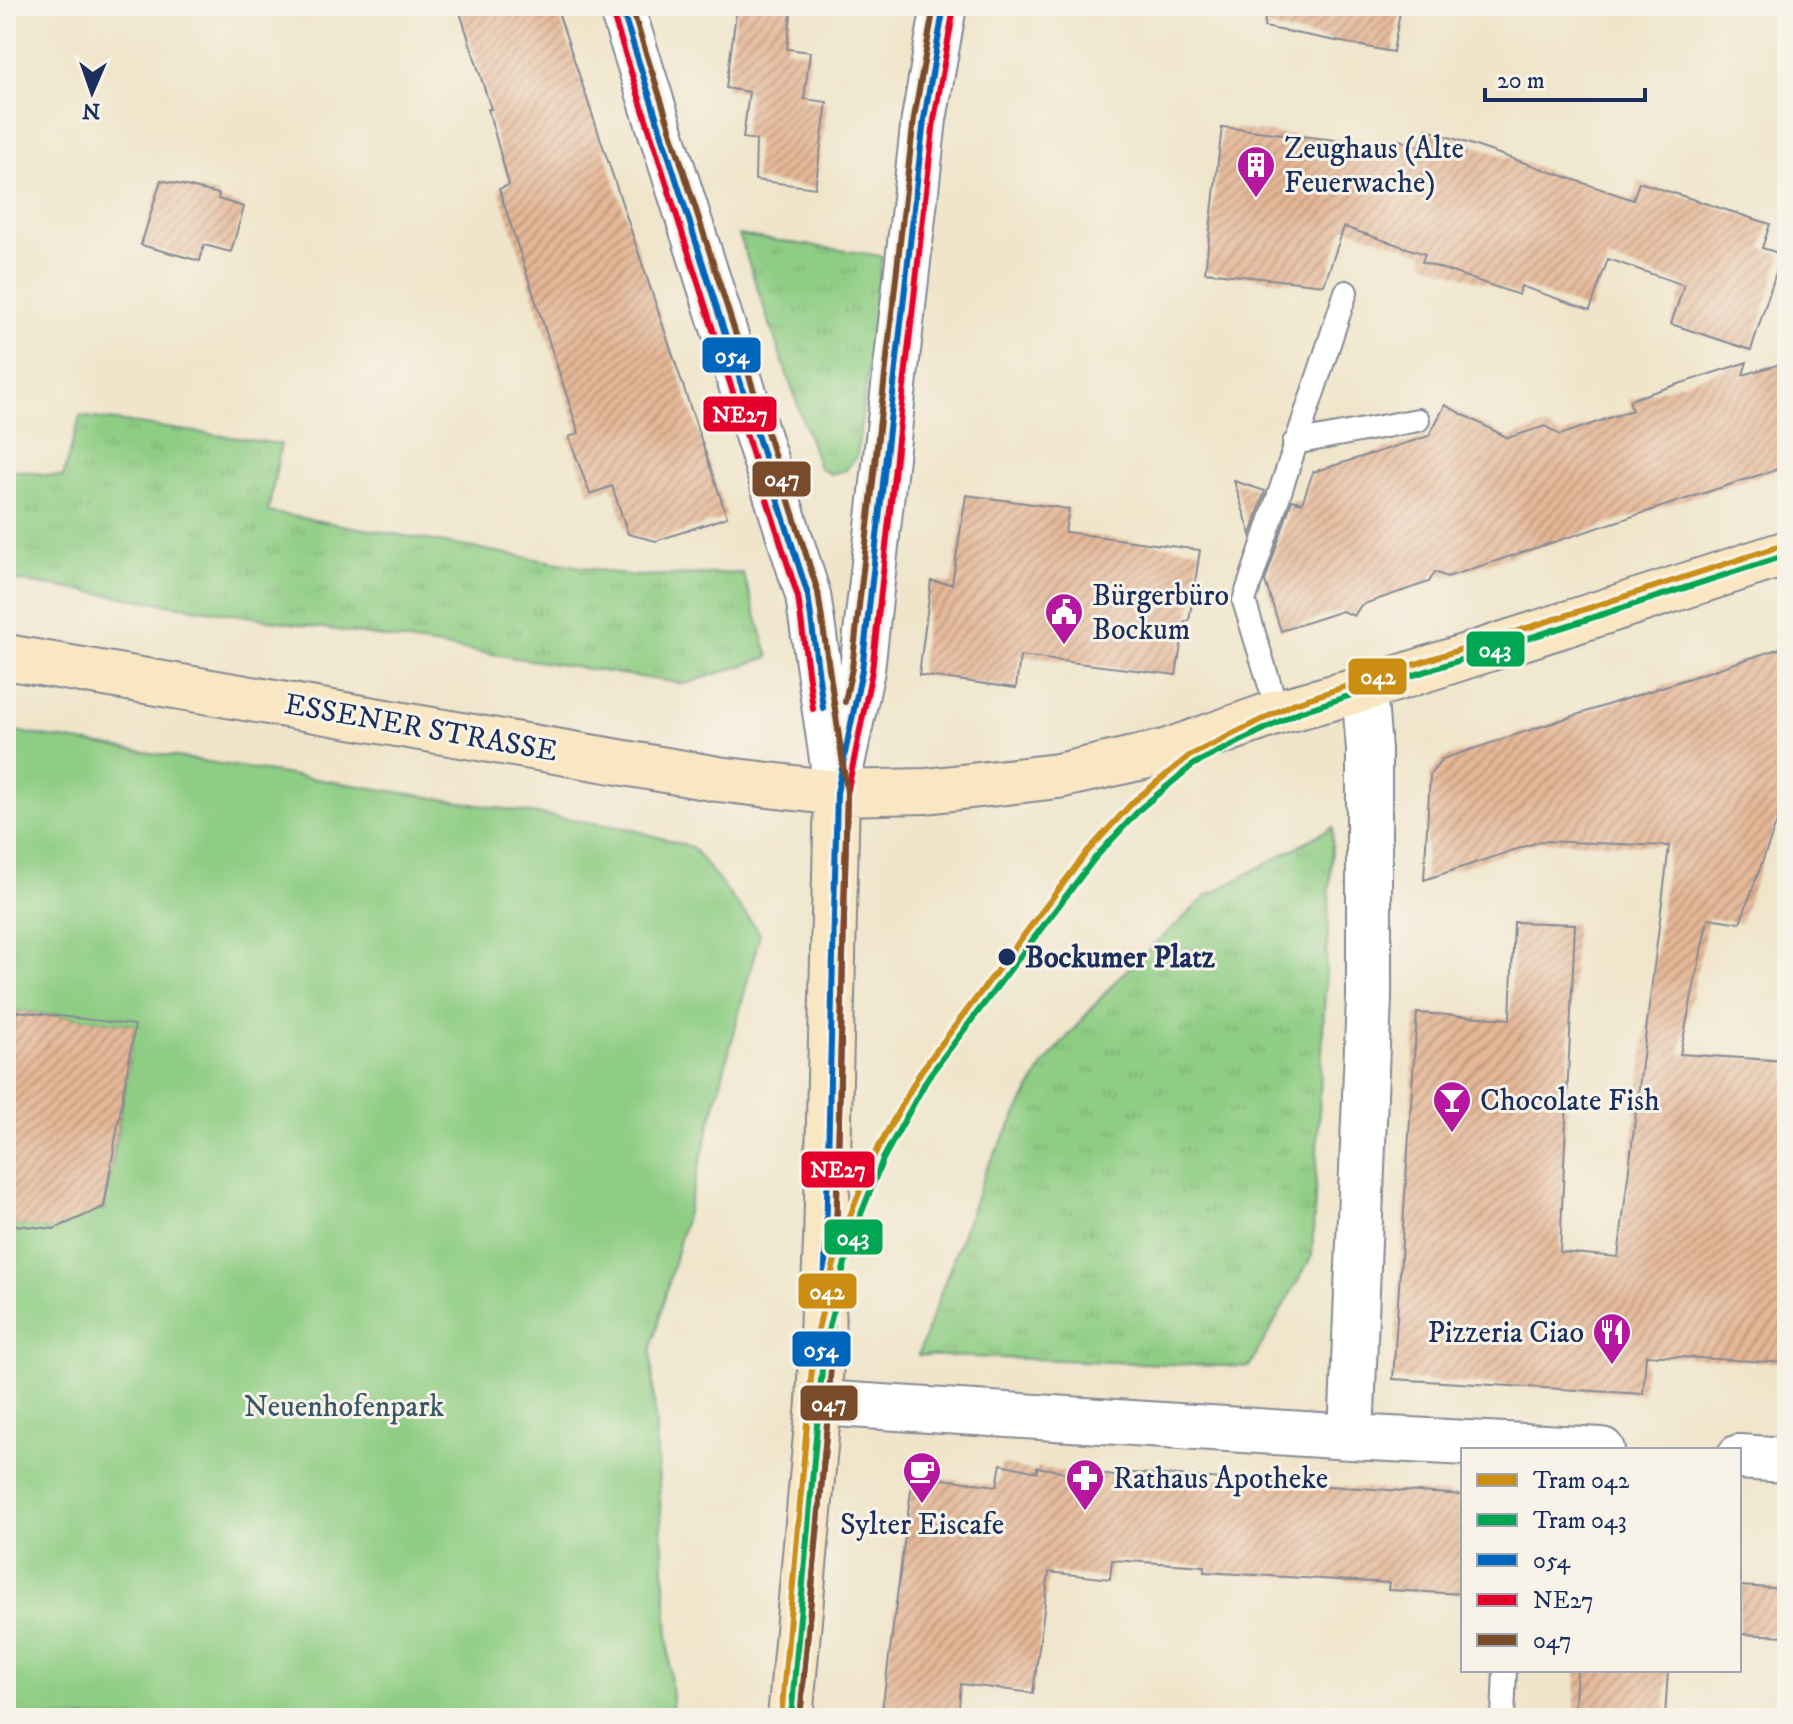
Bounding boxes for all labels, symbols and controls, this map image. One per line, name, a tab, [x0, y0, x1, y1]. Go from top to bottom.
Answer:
north arrow	[52, 52, 132, 132]
scale bar	[1485, 52, 1645, 102]
text: 20 m	[1497, 66, 1545, 96]
text: N	[82, 97, 101, 124]
place label: Zeughaus (Alte Feuerwache)	[1284, 131, 1464, 202]
building icon: Zeughaus (Alte Feuerwache)	[1235, 144, 1277, 199]
line badge: 054	[701, 336, 762, 374]
text: 054	[715, 343, 750, 370]
line badge: NE27	[702, 395, 778, 433]
text: NE27	[712, 402, 768, 429]
line badge: 047	[751, 460, 812, 498]
text: 047	[764, 466, 800, 493]
place label: Bürgerbüro Bockum	[1092, 578, 1229, 649]
public building icon: Bürgerbüro Bockum	[1043, 591, 1085, 646]
line badge: 043	[1465, 630, 1526, 668]
text: 043	[1479, 637, 1511, 664]
line badge: 042	[1347, 657, 1408, 696]
text: 042	[1360, 664, 1397, 691]
street label: ESSENER STRASSE	[281, 686, 560, 771]
place label: Bockumer Platz	[1025, 940, 1216, 977]
marker: Bockumer Platz	[996, 946, 1018, 968]
bar icon: Chocolate Fish	[1431, 1079, 1473, 1134]
place label: Chocolate Fish	[1480, 1083, 1660, 1120]
line badge: NE27	[800, 1150, 876, 1189]
text: NE27	[810, 1157, 866, 1184]
line badge: 043	[823, 1218, 884, 1256]
text: 043	[837, 1225, 869, 1252]
line badge: 042	[797, 1272, 858, 1310]
text: 042	[809, 1279, 846, 1306]
restaurant icon: Pizzeria Ciao	[1591, 1311, 1633, 1366]
place label: Pizzeria Ciao	[1427, 1315, 1584, 1352]
line badge: 054	[791, 1330, 852, 1368]
text: 054	[804, 1337, 839, 1364]
line badge: 047	[799, 1384, 859, 1422]
park label: Neuenhofenpark	[244, 1389, 444, 1426]
text: 047	[811, 1391, 847, 1418]
legend	[1461, 1448, 1741, 1672]
cafe icon: Sylter Eiscafe	[901, 1450, 943, 1505]
pharmacy icon: Rathaus Apotheke	[1064, 1457, 1106, 1512]
place label: Rathaus Apotheke	[1113, 1461, 1328, 1498]
text: Tram 042	[1533, 1466, 1630, 1496]
text: Tram 043	[1533, 1506, 1627, 1536]
place label: Sylter Eiscafe	[840, 1507, 1004, 1544]
text: 054	[1533, 1546, 1572, 1576]
text: NE27	[1533, 1586, 1594, 1616]
text: 047	[1533, 1626, 1572, 1656]

